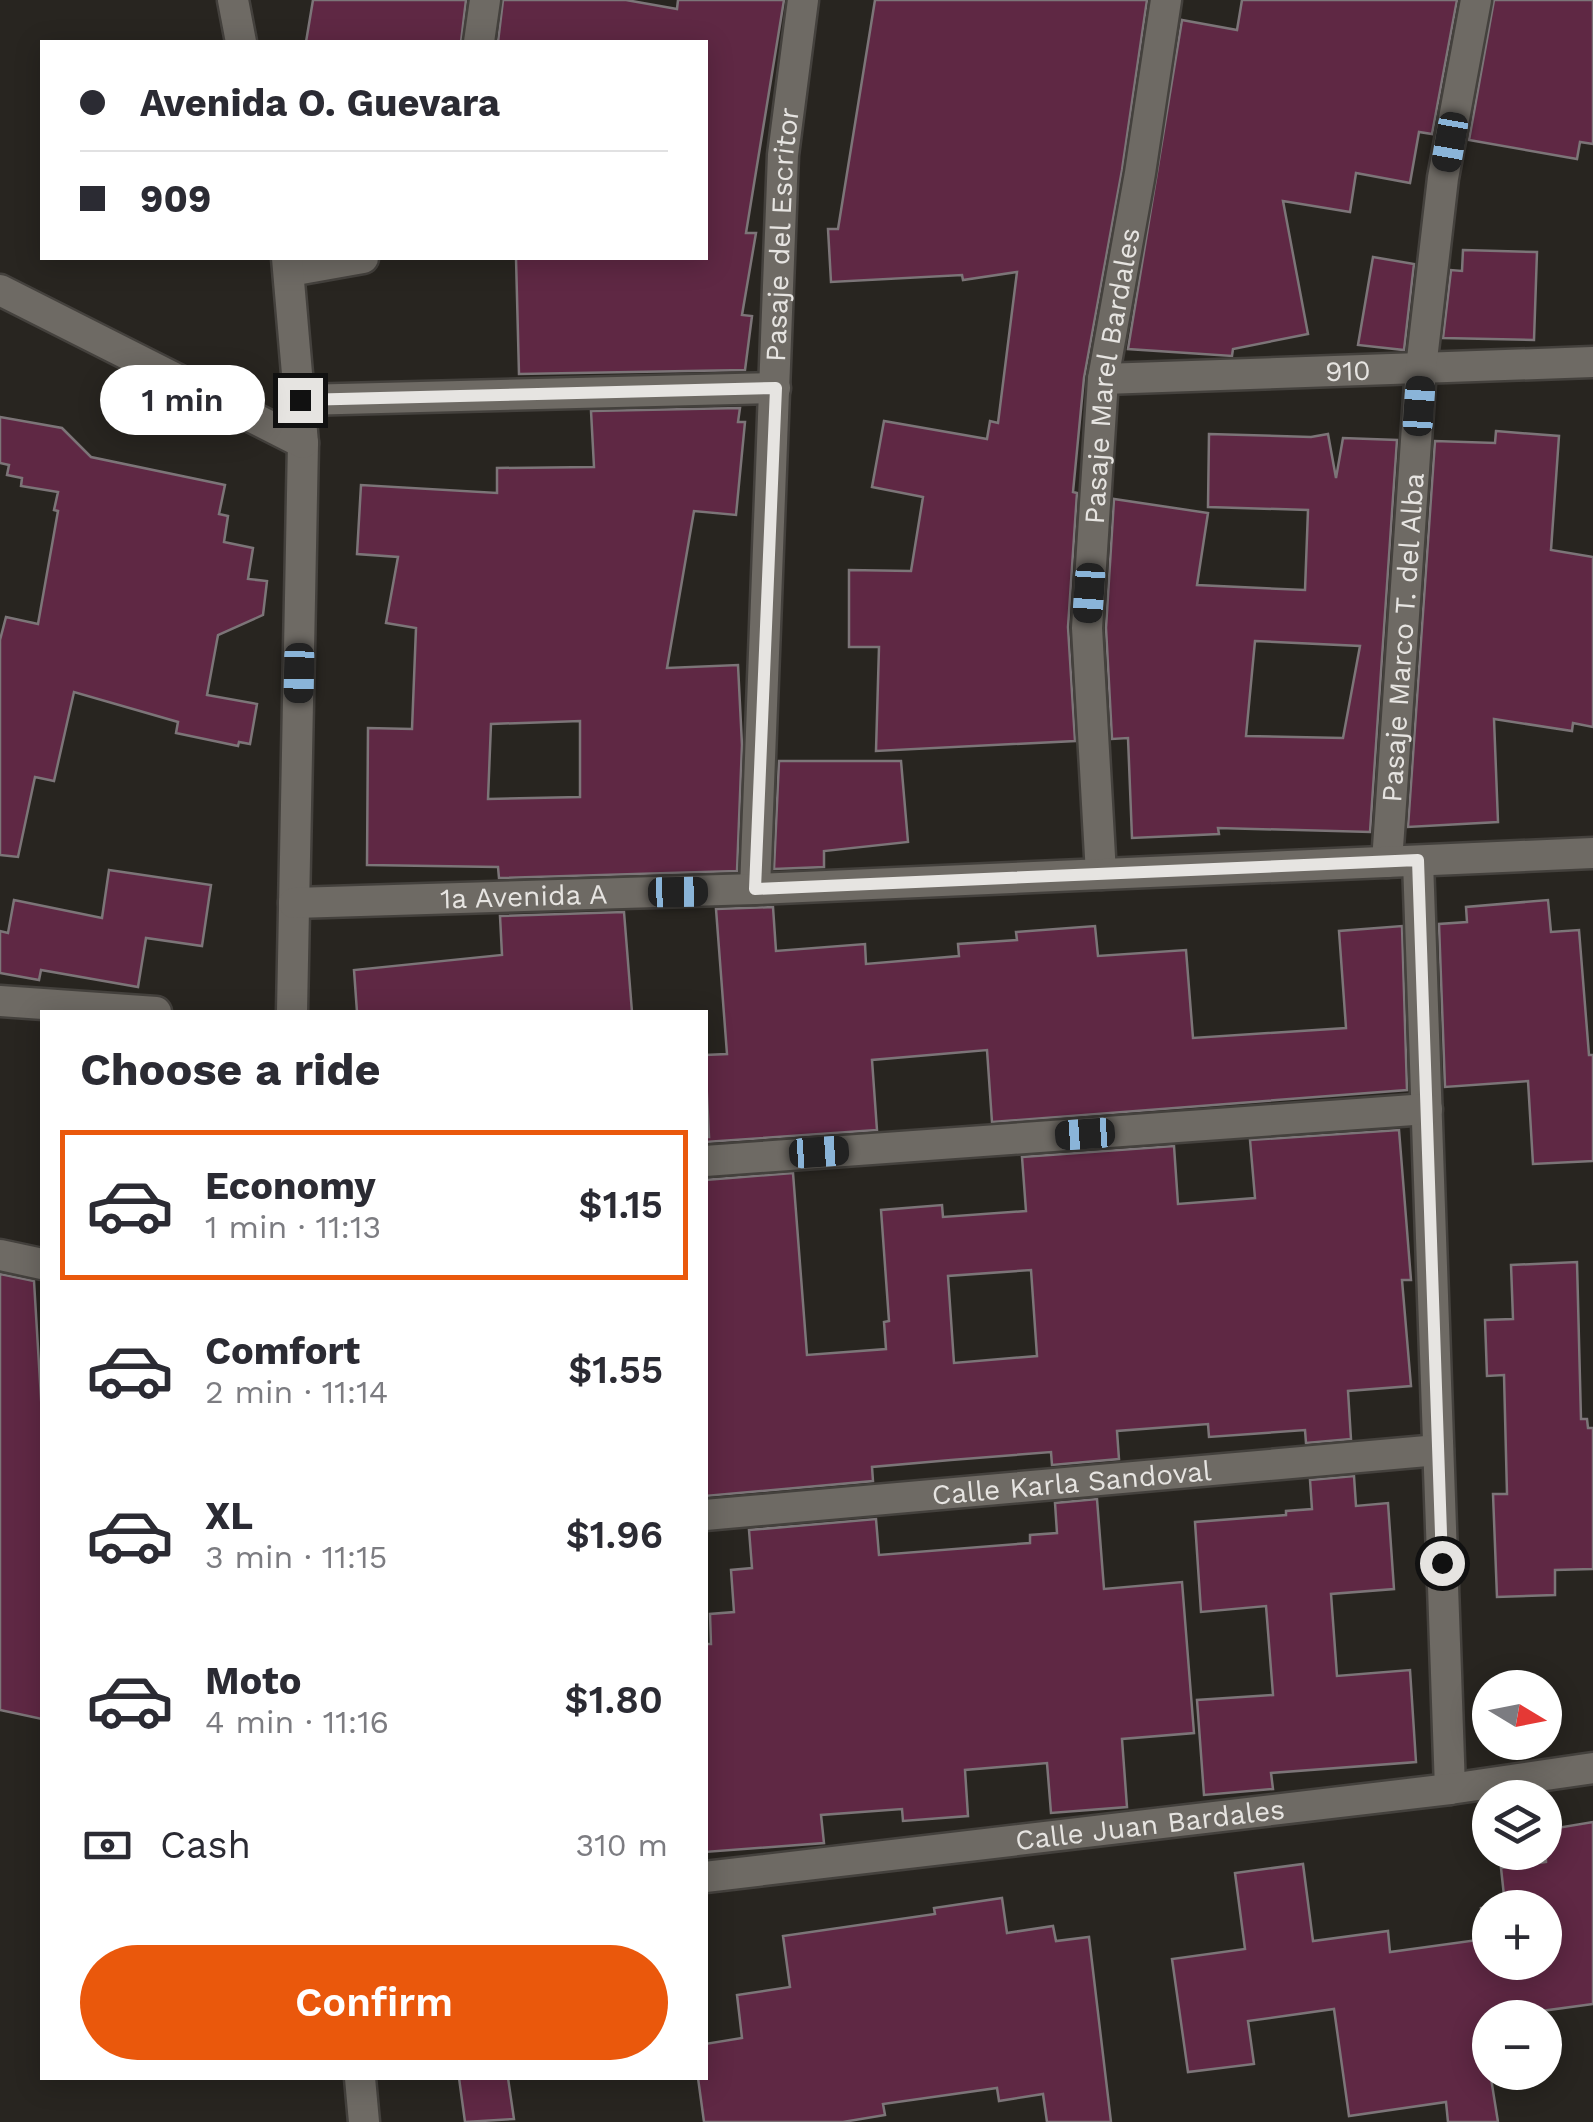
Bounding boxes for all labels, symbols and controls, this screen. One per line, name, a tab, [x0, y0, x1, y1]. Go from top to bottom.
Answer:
text: Avenida O. Guevara	[140, 81, 500, 125]
street label: Pasaje del Escritor	[759, 105, 806, 362]
car	[1430, 110, 1470, 174]
text: 909	[140, 177, 211, 221]
street label: Pasaje Marel Bardales	[1078, 225, 1147, 525]
street label: 910	[1324, 354, 1371, 388]
callout: 1 min	[100, 365, 265, 435]
car	[1402, 375, 1436, 437]
route end	[278, 378, 323, 423]
text: 1 min	[141, 381, 224, 419]
street label: Pasaje Marco T. del Alba	[1375, 472, 1431, 803]
car	[1072, 562, 1106, 624]
car	[283, 643, 315, 703]
car	[648, 876, 708, 908]
street label: 1a Avenida A	[440, 877, 608, 916]
text: Choose a ride	[80, 1043, 380, 1096]
car	[1054, 1117, 1116, 1151]
car	[788, 1135, 850, 1169]
icon: car	[85, 1160, 175, 1250]
text: Economy	[205, 1164, 376, 1208]
text: $1.15	[579, 1183, 663, 1227]
text: 1 min · 11:13	[205, 1208, 381, 1246]
icon: car	[85, 1325, 175, 1415]
text: Comfort	[205, 1329, 360, 1373]
text: $1.55	[568, 1348, 663, 1392]
text: 2 min · 11:14	[205, 1373, 388, 1411]
street label: Calle Karla Sandoval	[930, 1454, 1213, 1512]
icon: car	[85, 1490, 175, 1580]
text: XL	[205, 1494, 253, 1538]
text: $1.96	[566, 1513, 663, 1557]
text: 3 min · 11:15	[205, 1538, 387, 1576]
route start	[1420, 1541, 1465, 1586]
icon: car	[85, 1655, 175, 1745]
text: Moto	[205, 1659, 301, 1703]
north arrow	[1472, 1670, 1562, 1760]
map controls	[1472, 1670, 1562, 2090]
text: $1.80	[565, 1678, 663, 1722]
text: 4 min · 11:16	[205, 1703, 389, 1741]
button: layers	[1472, 1780, 1562, 1870]
street label: Calle Juan Bardales	[1013, 1793, 1286, 1857]
icon: cash	[80, 1818, 135, 1873]
text: Cash	[160, 1823, 251, 1867]
text: 310 m	[576, 1826, 668, 1864]
button: +	[1472, 1890, 1562, 1980]
button: Confirm	[80, 1945, 668, 2060]
button: −	[1472, 2000, 1562, 2090]

